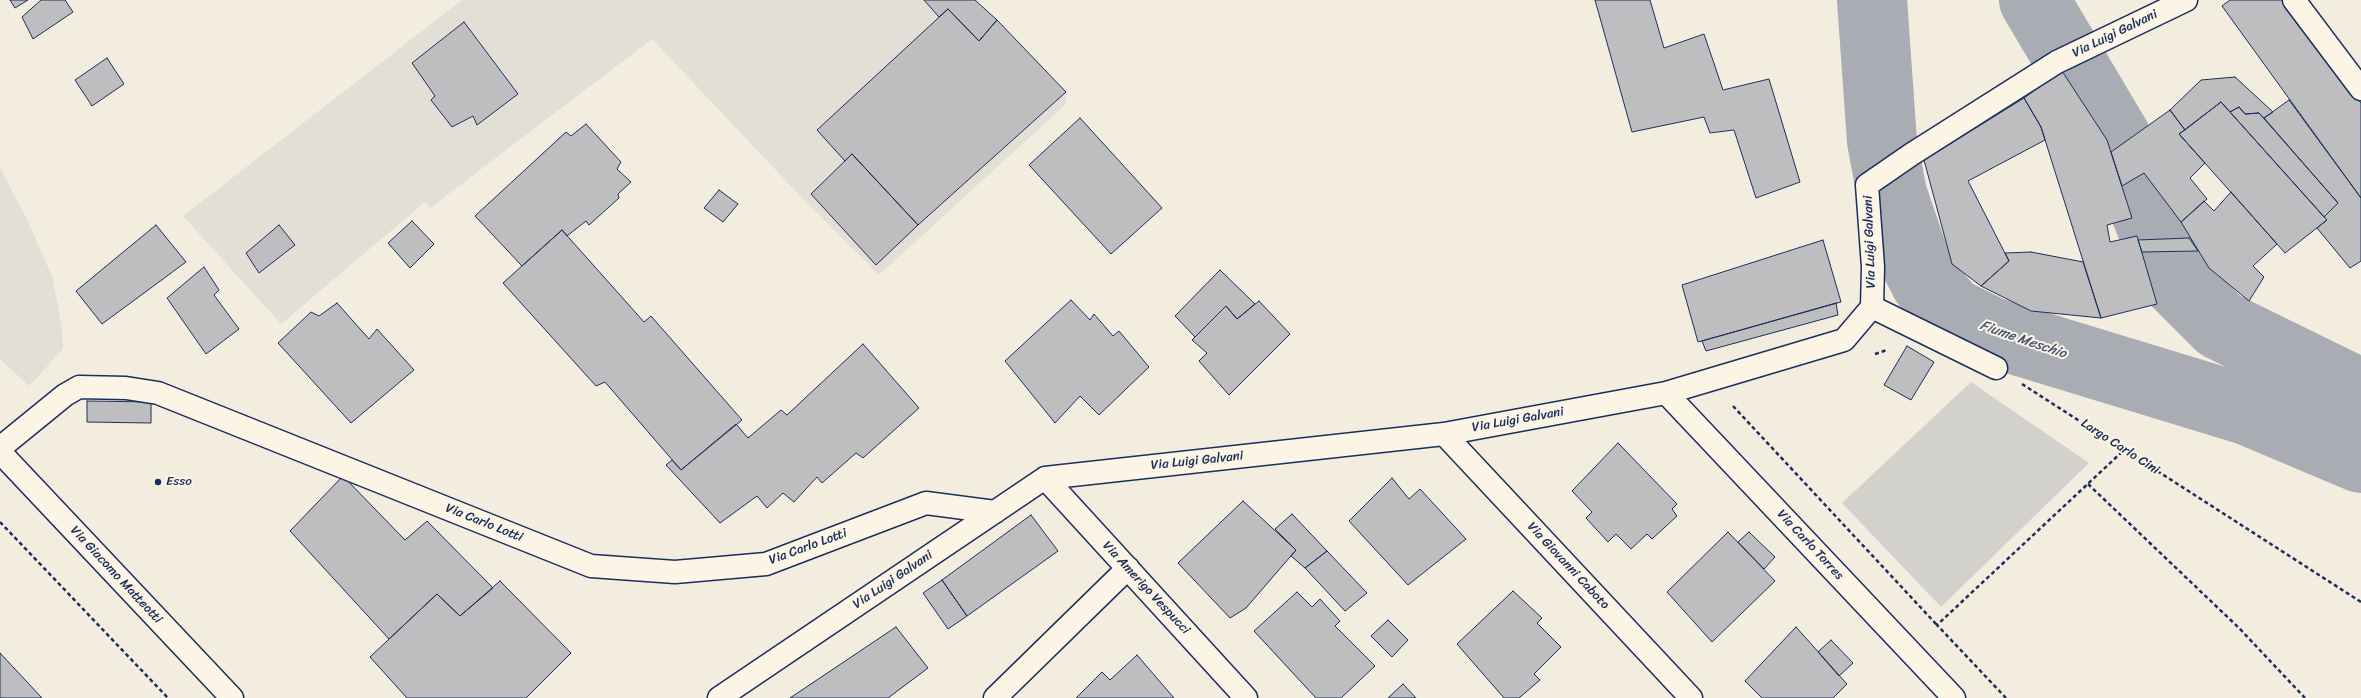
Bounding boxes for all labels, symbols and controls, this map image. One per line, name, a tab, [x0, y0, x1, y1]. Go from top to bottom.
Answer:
street label: Via Luigi Galvani	[2070, 7, 2160, 61]
street label: Via Luigi Galvani	[1861, 195, 1879, 289]
water label: Fiume Meschio	[1978, 317, 2068, 363]
street label: Via Luigi Galvani	[1471, 404, 1565, 436]
street label: Largo Carlo Cini	[2078, 416, 2162, 478]
street label: Via Luigi Galvani	[1150, 448, 1244, 474]
place label: Esso	[166, 474, 192, 490]
marker: Esso	[153, 477, 163, 487]
street label: Via Carlo Lotti	[443, 500, 525, 546]
street label: Via Carlo Torres	[1774, 507, 1846, 583]
street label: Via Giovanni Caboto	[1524, 519, 1612, 613]
street label: Via Giacomo Matteotti	[67, 523, 165, 627]
street label: Via Carlo Lotti	[767, 526, 849, 568]
street label: Via Amerigo Vespucci	[1099, 538, 1193, 638]
street label: Via Luigi Galvani	[850, 548, 936, 612]

